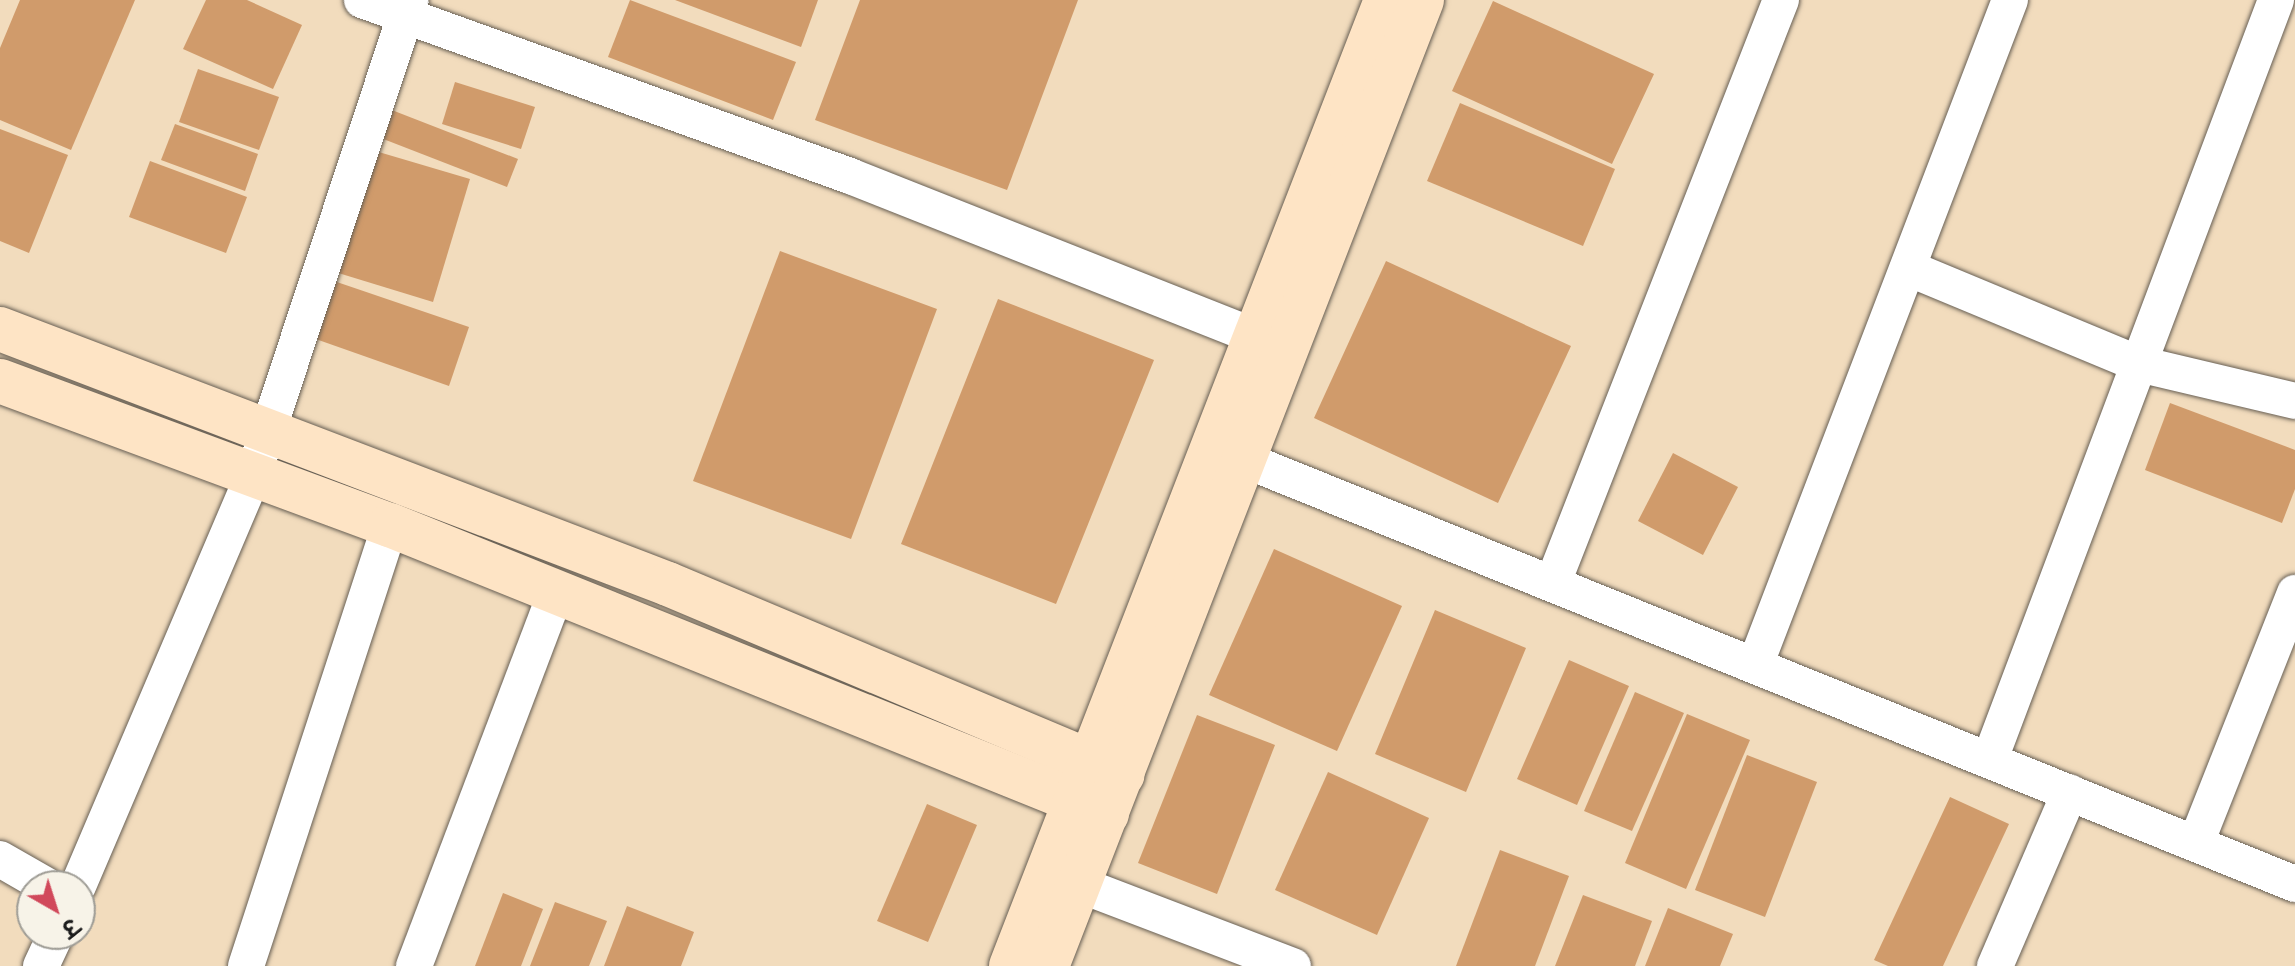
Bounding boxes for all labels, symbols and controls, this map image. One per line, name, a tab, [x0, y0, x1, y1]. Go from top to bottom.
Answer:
north arrow	[16, 870, 96, 950]
text: उ	[55, 912, 84, 943]

